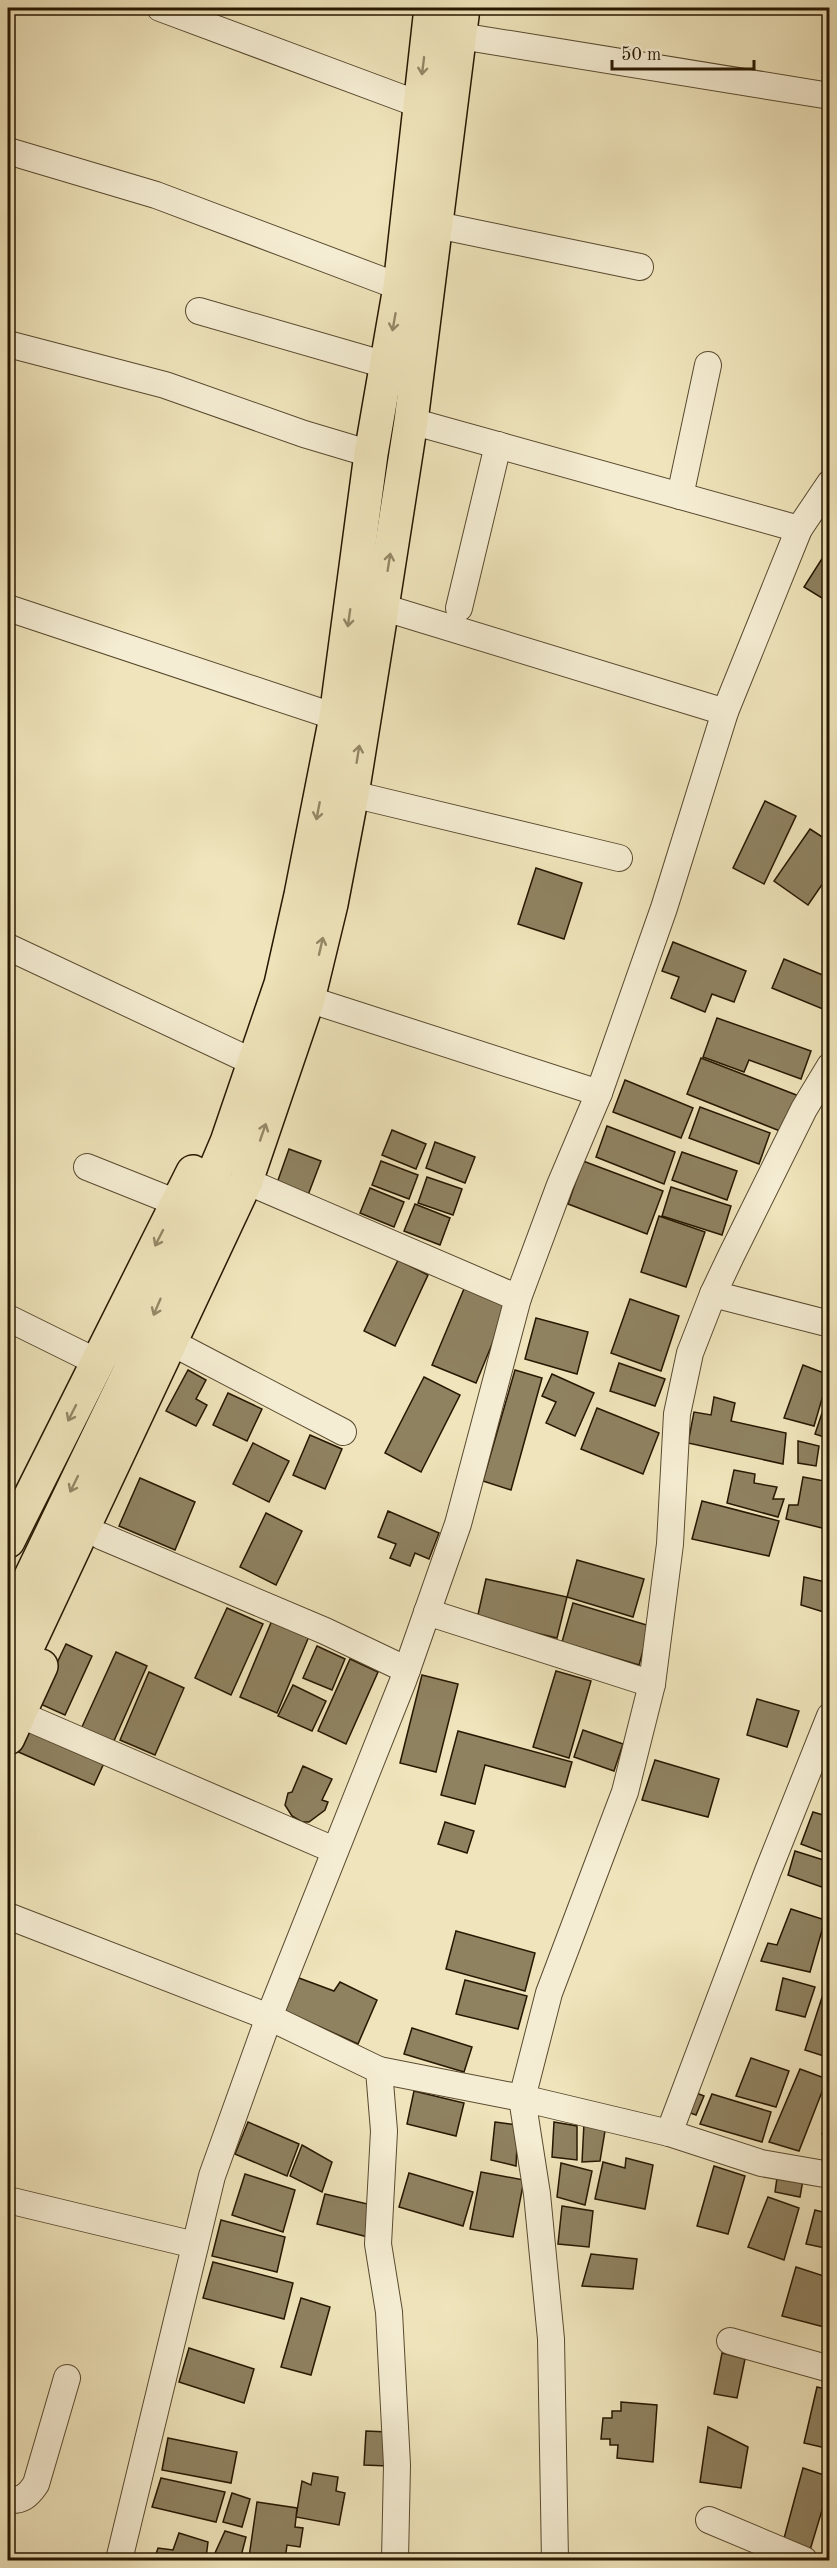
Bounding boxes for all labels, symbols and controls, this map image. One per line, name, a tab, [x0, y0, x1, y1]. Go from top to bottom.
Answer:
scale bar	[612, 33, 754, 71]
text: 50 m	[621, 46, 661, 64]
one-way arrow	[418, 55, 429, 75]
one-way arrow	[388, 311, 399, 331]
one-way arrow	[384, 553, 395, 572]
one-way arrow	[343, 608, 354, 628]
one-way arrow	[353, 745, 364, 765]
one-way arrow	[312, 800, 323, 820]
one-way arrow	[315, 937, 327, 956]
one-way arrow	[258, 1123, 269, 1142]
one-way arrow	[153, 1229, 164, 1247]
one-way arrow	[150, 1298, 162, 1316]
one-way arrow	[65, 1403, 77, 1421]
one-way arrow	[67, 1474, 79, 1492]

